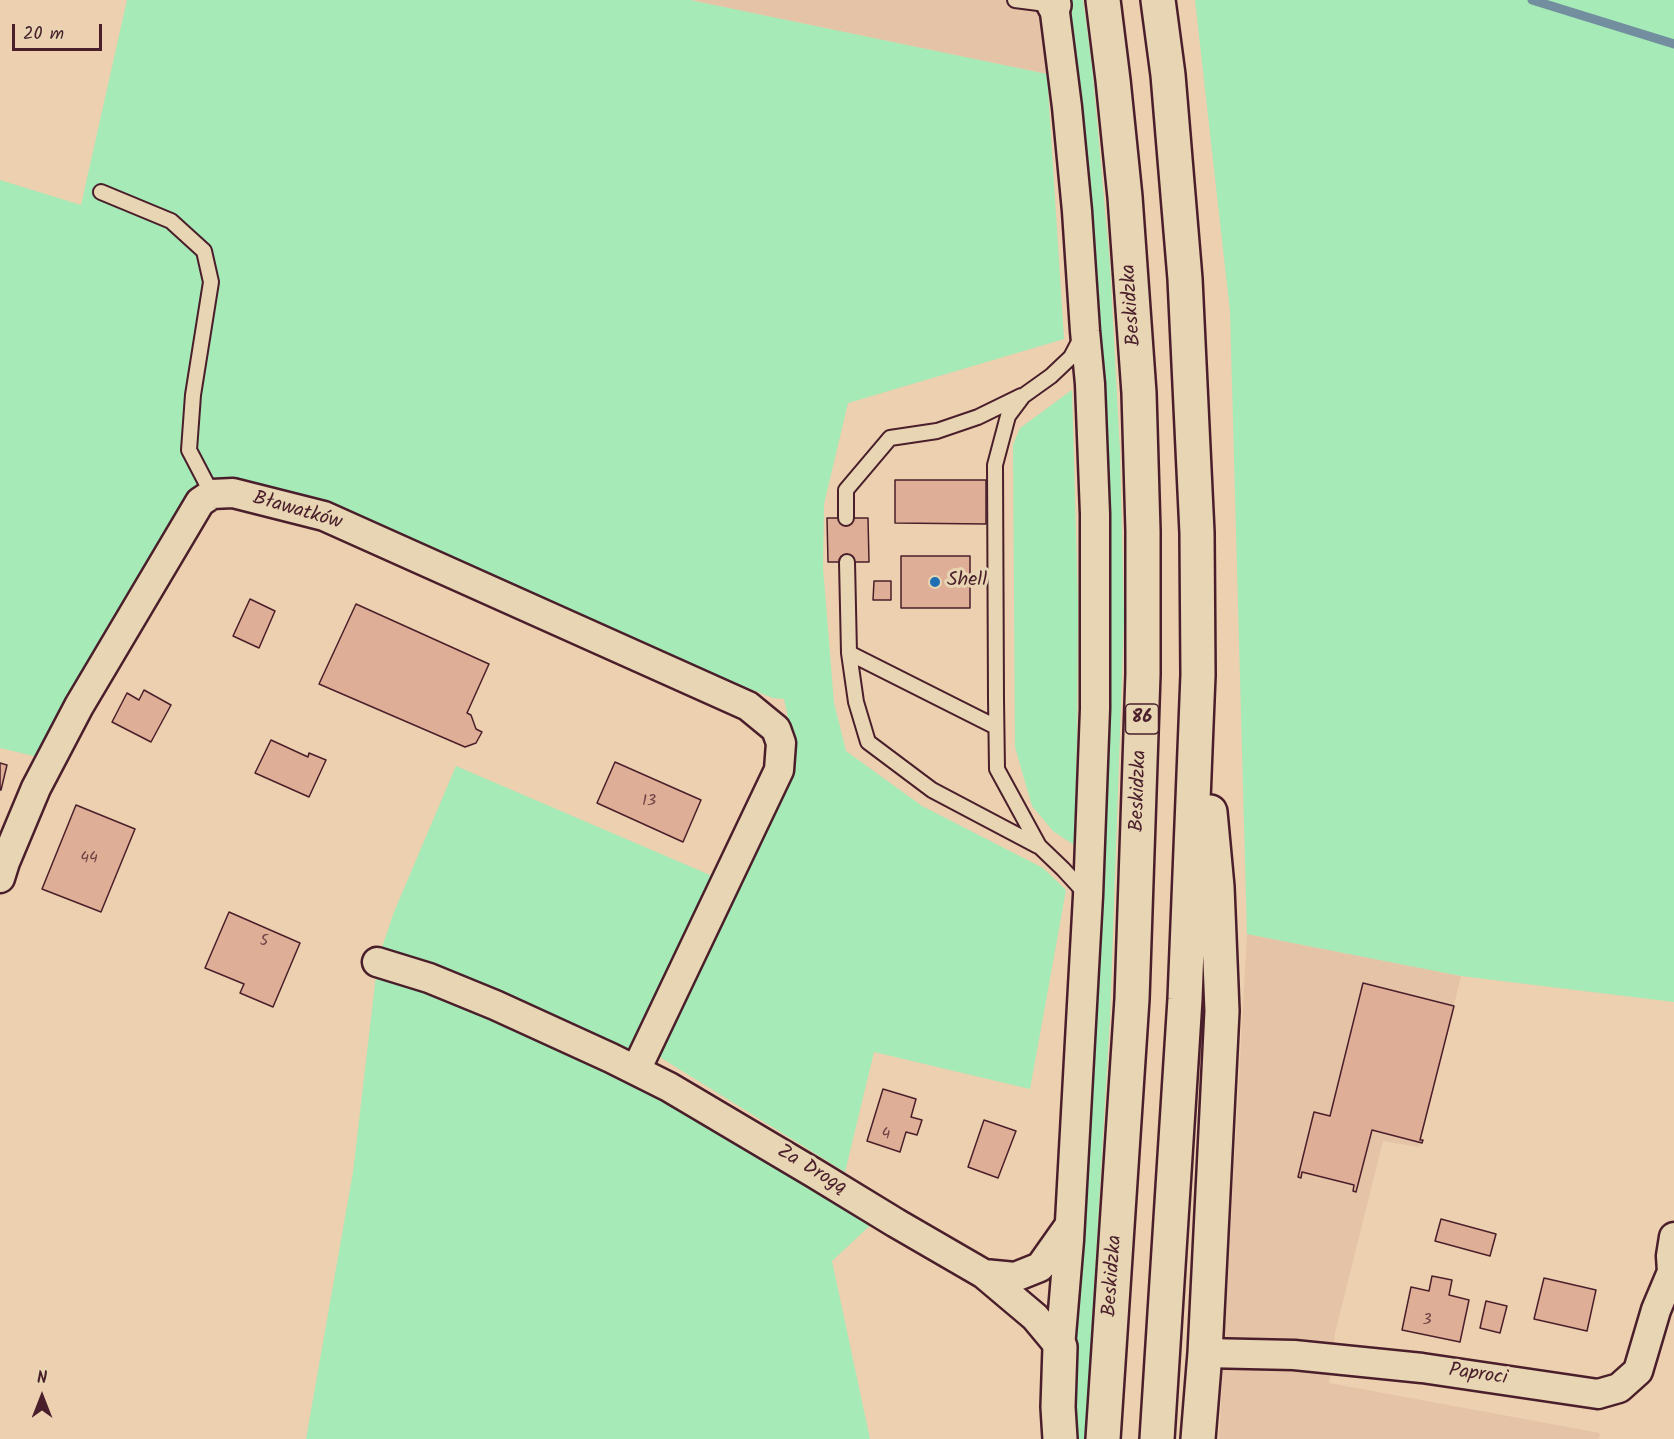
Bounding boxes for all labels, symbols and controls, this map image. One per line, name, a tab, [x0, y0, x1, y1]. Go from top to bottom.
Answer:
scale bar	[15, 12, 105, 50]
text: 20 m	[23, 20, 64, 49]
street label: Beskidzka	[1118, 263, 1148, 347]
street label: Bławatków	[250, 488, 344, 536]
place label: Shell	[947, 570, 987, 594]
marker: Shell	[928, 575, 942, 589]
road number: 86	[1126, 704, 1158, 734]
street label: Beskidzka	[1127, 750, 1153, 832]
house number: 13	[642, 792, 656, 812]
house number: 44	[80, 849, 98, 869]
house number: 5	[260, 932, 268, 952]
house number: 4	[882, 1125, 890, 1145]
street label: Za Drogą	[772, 1141, 850, 1201]
street label: Beskidzka	[1099, 1234, 1129, 1318]
house number: 3	[1422, 1311, 1432, 1331]
street label: Paproci	[1447, 1360, 1509, 1392]
text: N	[37, 1366, 47, 1391]
north arrow	[12, 1367, 72, 1427]

